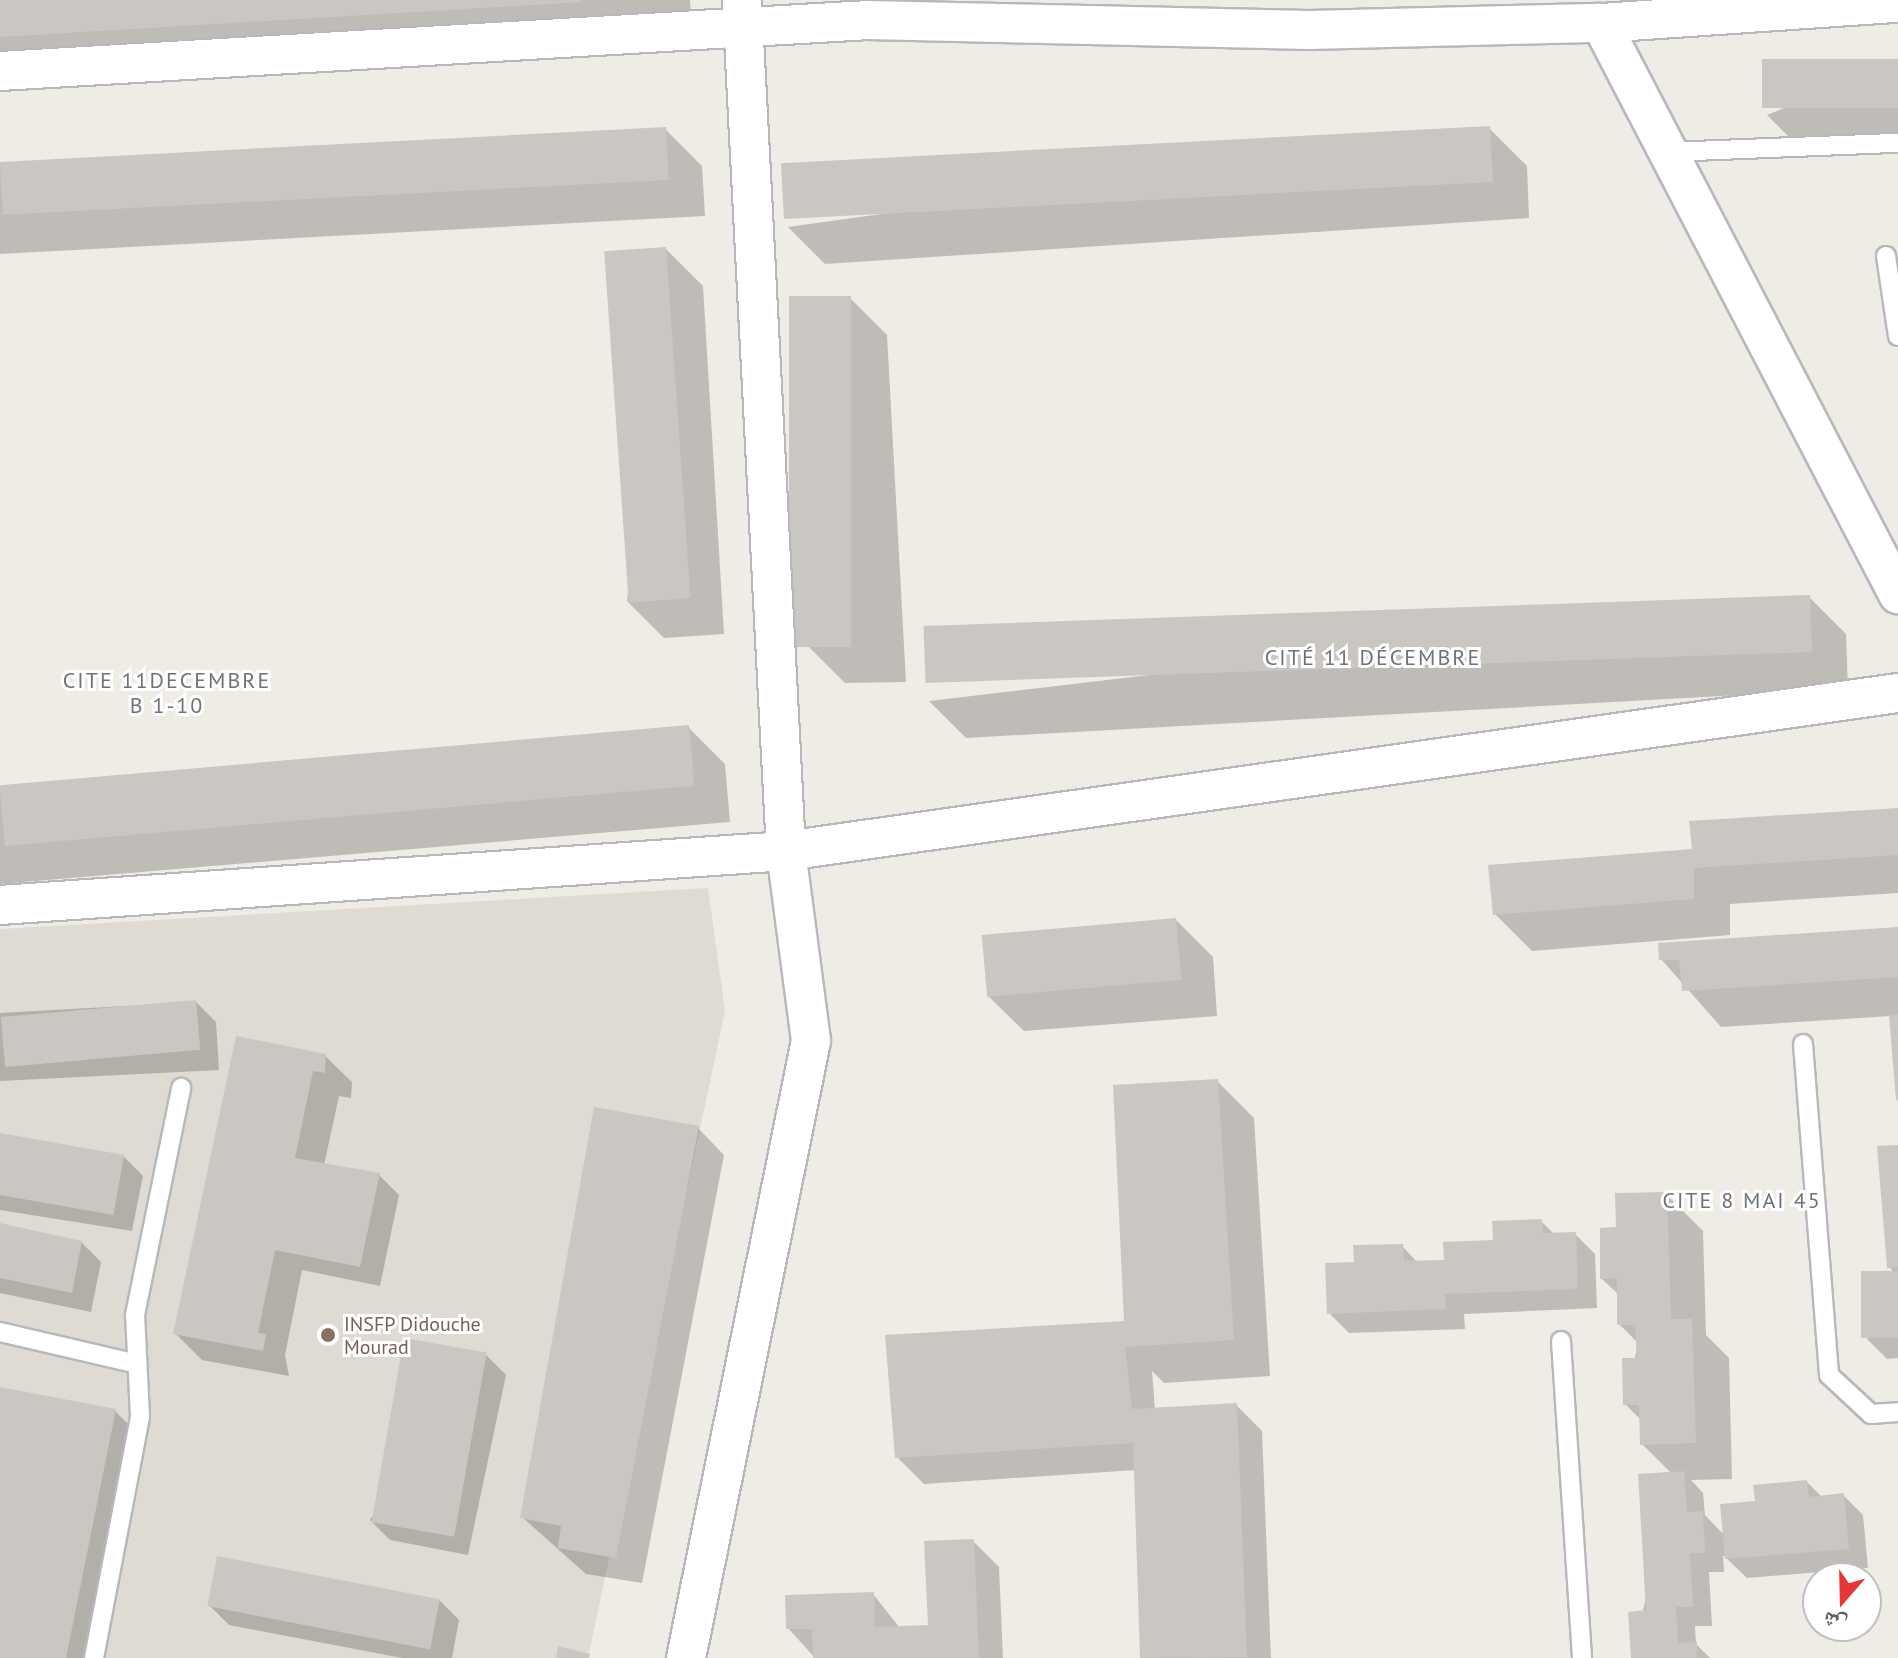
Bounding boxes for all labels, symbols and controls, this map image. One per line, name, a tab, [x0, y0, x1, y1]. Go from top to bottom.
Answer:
district label: CITÉ 11 DÉCEMBRE	[1265, 645, 1481, 671]
district label: CITE 11DECEMBRE B 1-10	[63, 667, 271, 718]
district label: CITE 8 MAI 45	[1662, 1188, 1822, 1214]
place label: INSFP Didouche Mourad	[344, 1312, 482, 1359]
marker: INSFP Didouche Mourad	[319, 1326, 337, 1344]
north arrow	[1802, 1562, 1882, 1642]
text: ش	[1819, 1606, 1850, 1640]

